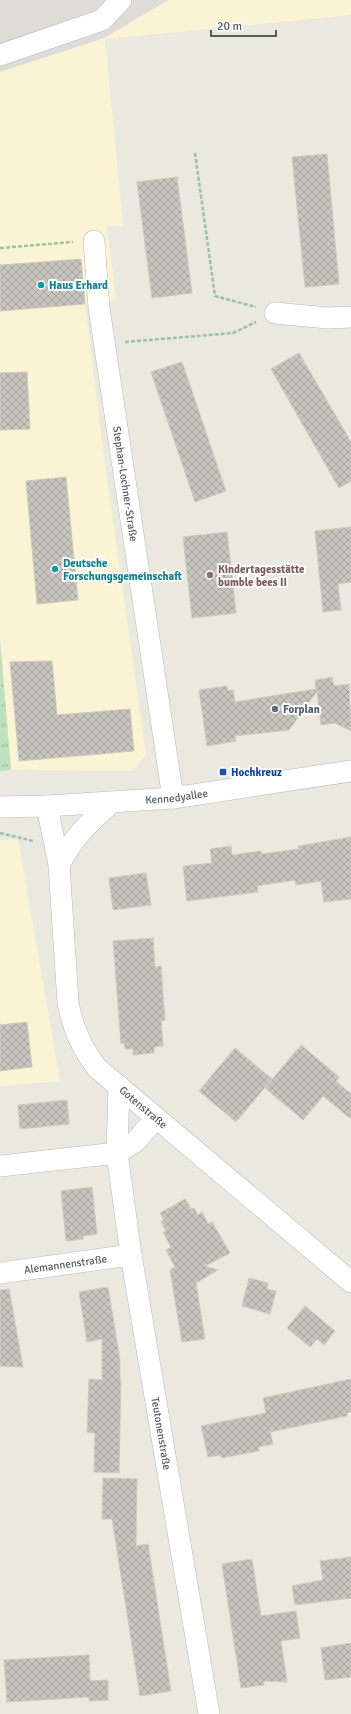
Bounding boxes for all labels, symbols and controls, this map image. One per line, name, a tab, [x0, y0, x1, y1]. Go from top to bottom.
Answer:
scale bar	[211, 12, 276, 38]
text: 20 m	[217, 19, 242, 34]
place label: Haus Erhard	[49, 279, 108, 292]
marker: Haus Erhard	[36, 280, 46, 290]
street label: Stephan-Lochner-Straße	[110, 425, 140, 542]
place label: Deutsche Forschungsgemeinschaft	[63, 557, 182, 583]
place label: Kindertagesstätte bumble bees II	[218, 563, 305, 589]
marker: Deutsche Forschungsgemeinschaft	[50, 564, 60, 574]
marker: Kindertagesstätte bumble bees II	[205, 570, 215, 580]
place label: Forplan	[283, 703, 320, 716]
marker: Forplan	[270, 704, 280, 714]
place label: Hochkreuz	[231, 766, 282, 779]
marker: Hochkreuz	[218, 767, 228, 777]
street label: Kennedyallee	[145, 787, 209, 807]
street label: Gotenstraße	[116, 1084, 170, 1131]
street label: Alemannenstraße	[23, 1252, 108, 1277]
street label: Teutonenstraße	[148, 1396, 173, 1471]

